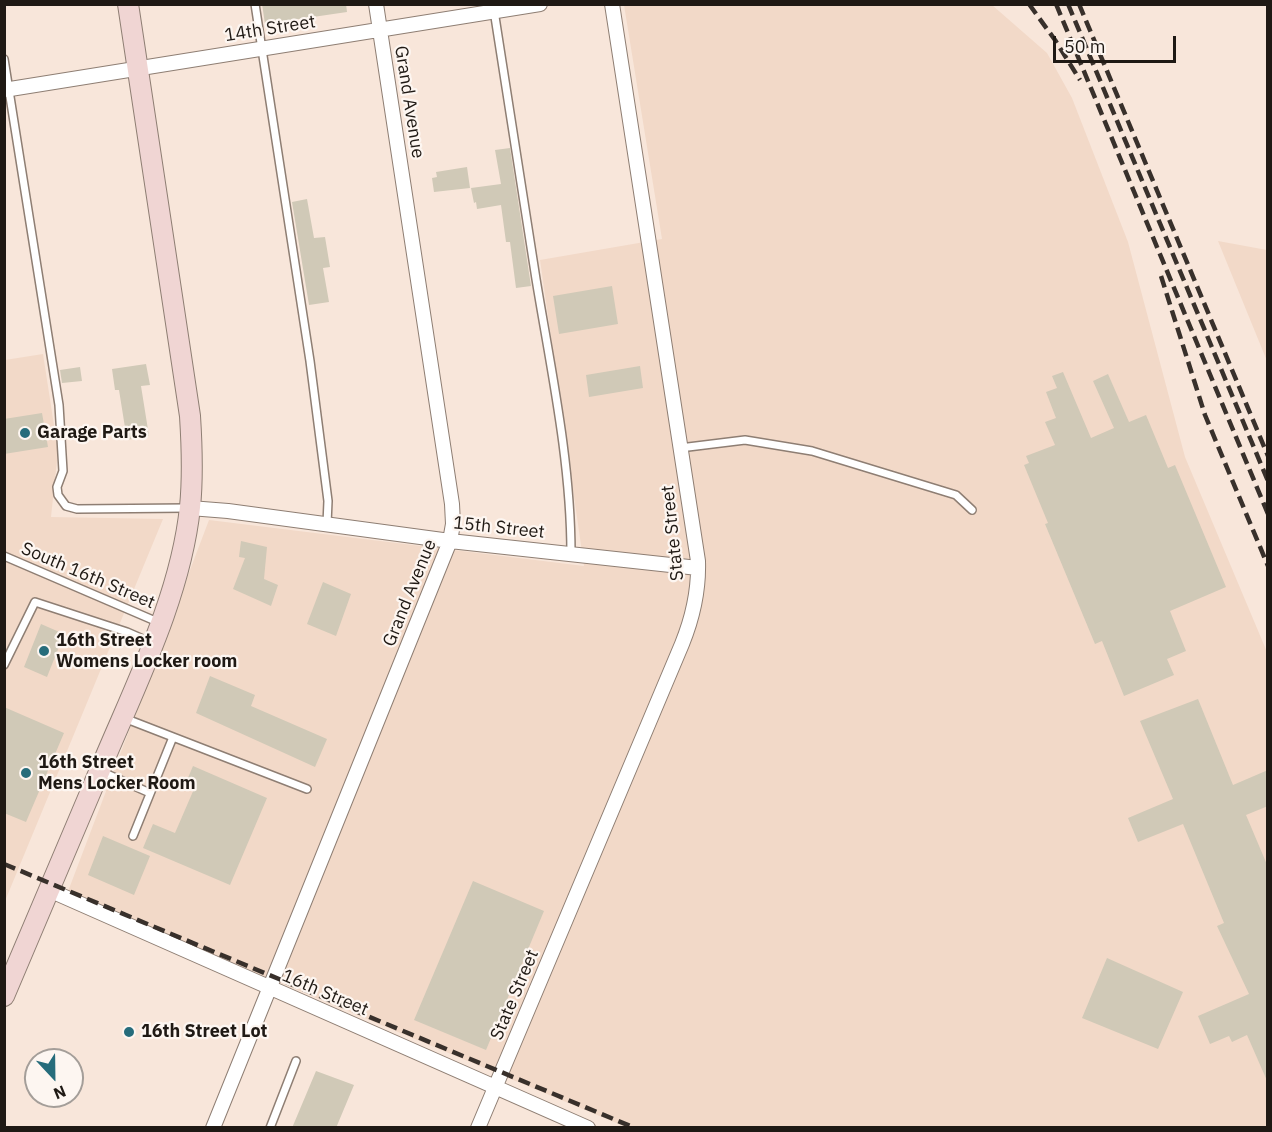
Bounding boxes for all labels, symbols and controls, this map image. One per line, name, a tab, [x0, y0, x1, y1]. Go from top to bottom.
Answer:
street label: 14th Street	[223, 11, 317, 47]
scale bar	[1056, 24, 1179, 62]
text: 50 m	[1064, 35, 1106, 58]
street label: Grand Avenue	[389, 44, 429, 160]
place label: Garage Parts	[37, 422, 147, 444]
marker: Garage Parts	[18, 426, 32, 440]
street label: State Street	[657, 484, 689, 582]
street label: 15th Street	[452, 512, 546, 544]
street label: Grand Avenue	[379, 536, 441, 650]
street label: South 16th Street	[18, 538, 158, 614]
place label: 16th Street Womens Locker room	[56, 630, 237, 672]
marker: 16th Street Womens Locker room	[37, 644, 51, 658]
place label: 16th Street Mens Locker Room	[38, 752, 196, 795]
marker: 16th Street Mens Locker Room	[19, 766, 33, 780]
street label: State Street	[486, 947, 544, 1043]
street label: 16th Street	[279, 965, 371, 1021]
place label: 16th Street Lot	[141, 1021, 267, 1043]
marker: 16th Street Lot	[122, 1025, 136, 1039]
north arrow	[24, 1048, 84, 1108]
text: N	[51, 1081, 69, 1104]

